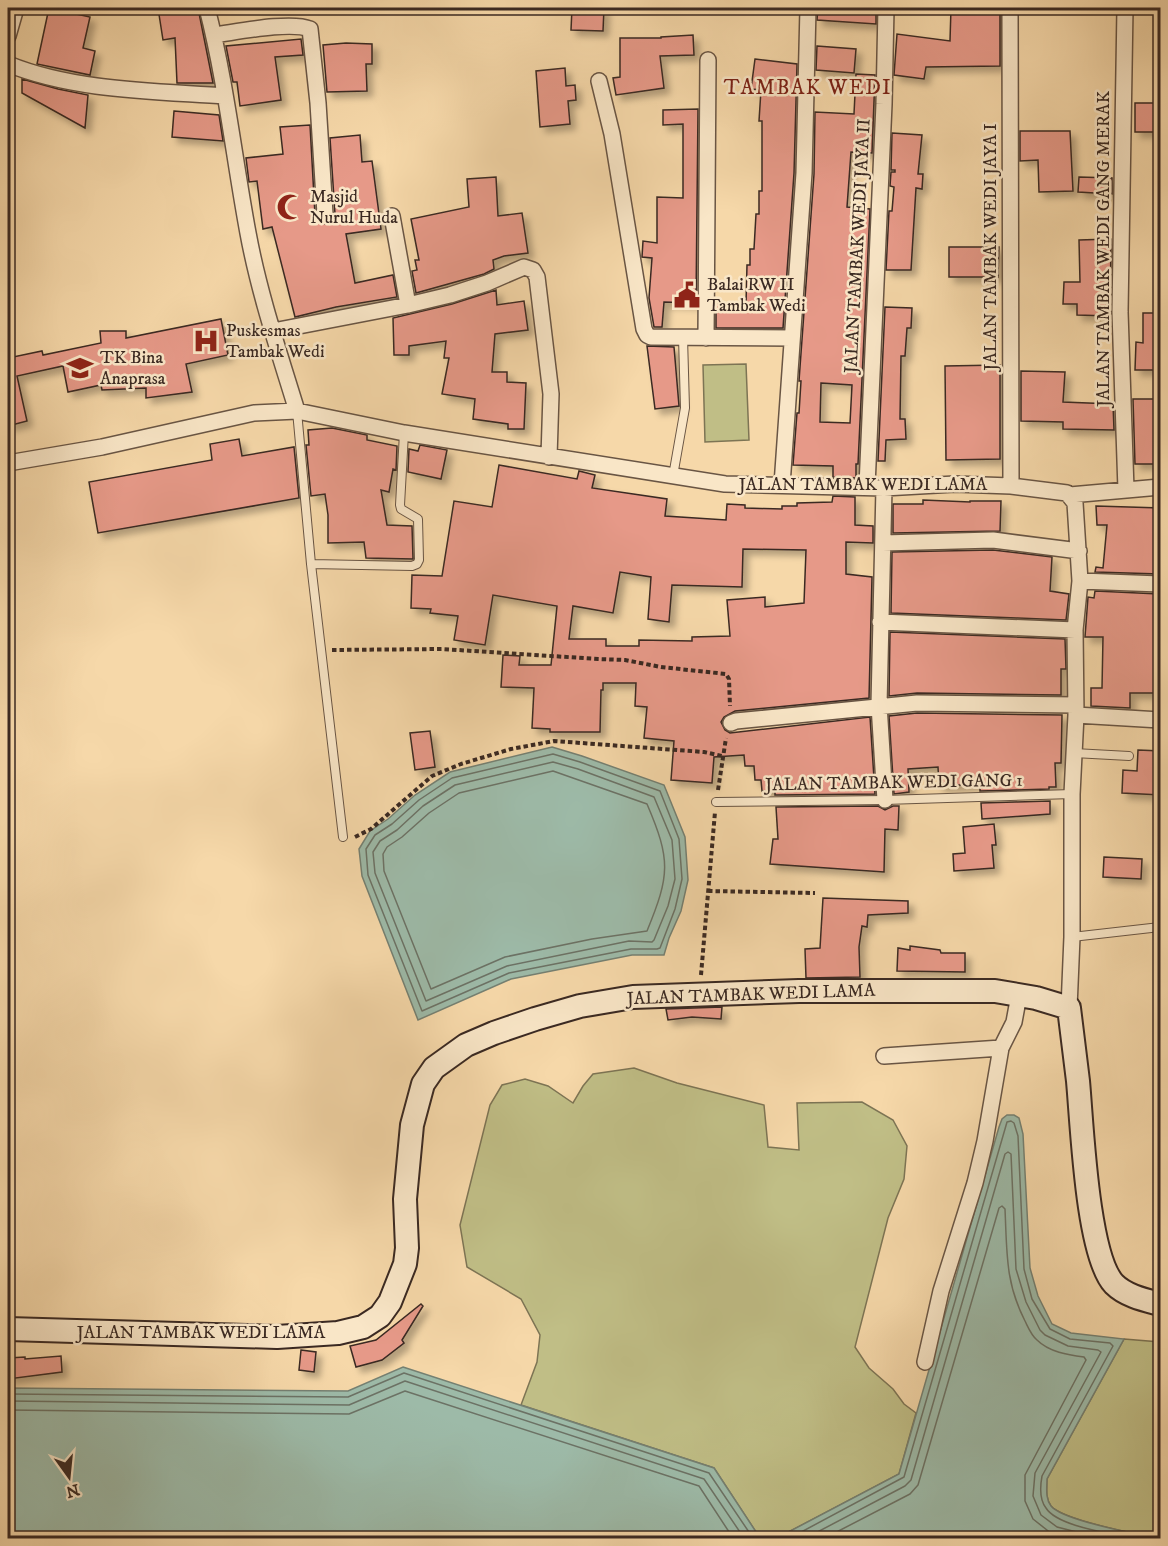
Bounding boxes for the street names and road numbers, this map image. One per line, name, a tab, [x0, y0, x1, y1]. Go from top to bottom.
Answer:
street label: JALAN TAMBAK WEDI GANG MERAK	[1093, 91, 1115, 409]
street label: JALAN TAMBAK WEDI JAYA II	[840, 118, 876, 376]
street label: JALAN TAMBAK WEDI JAYA I	[980, 123, 1002, 373]
street label: JALAN TAMBAK WEDI LAMA	[737, 474, 988, 496]
street label: JALAN TAMBAK WEDI GANG 1	[763, 770, 1023, 796]
street label: JALAN TAMBAK WEDI LAMA	[624, 980, 876, 1010]
street label: JALAN TAMBAK WEDI LAMA	[75, 1322, 326, 1344]

